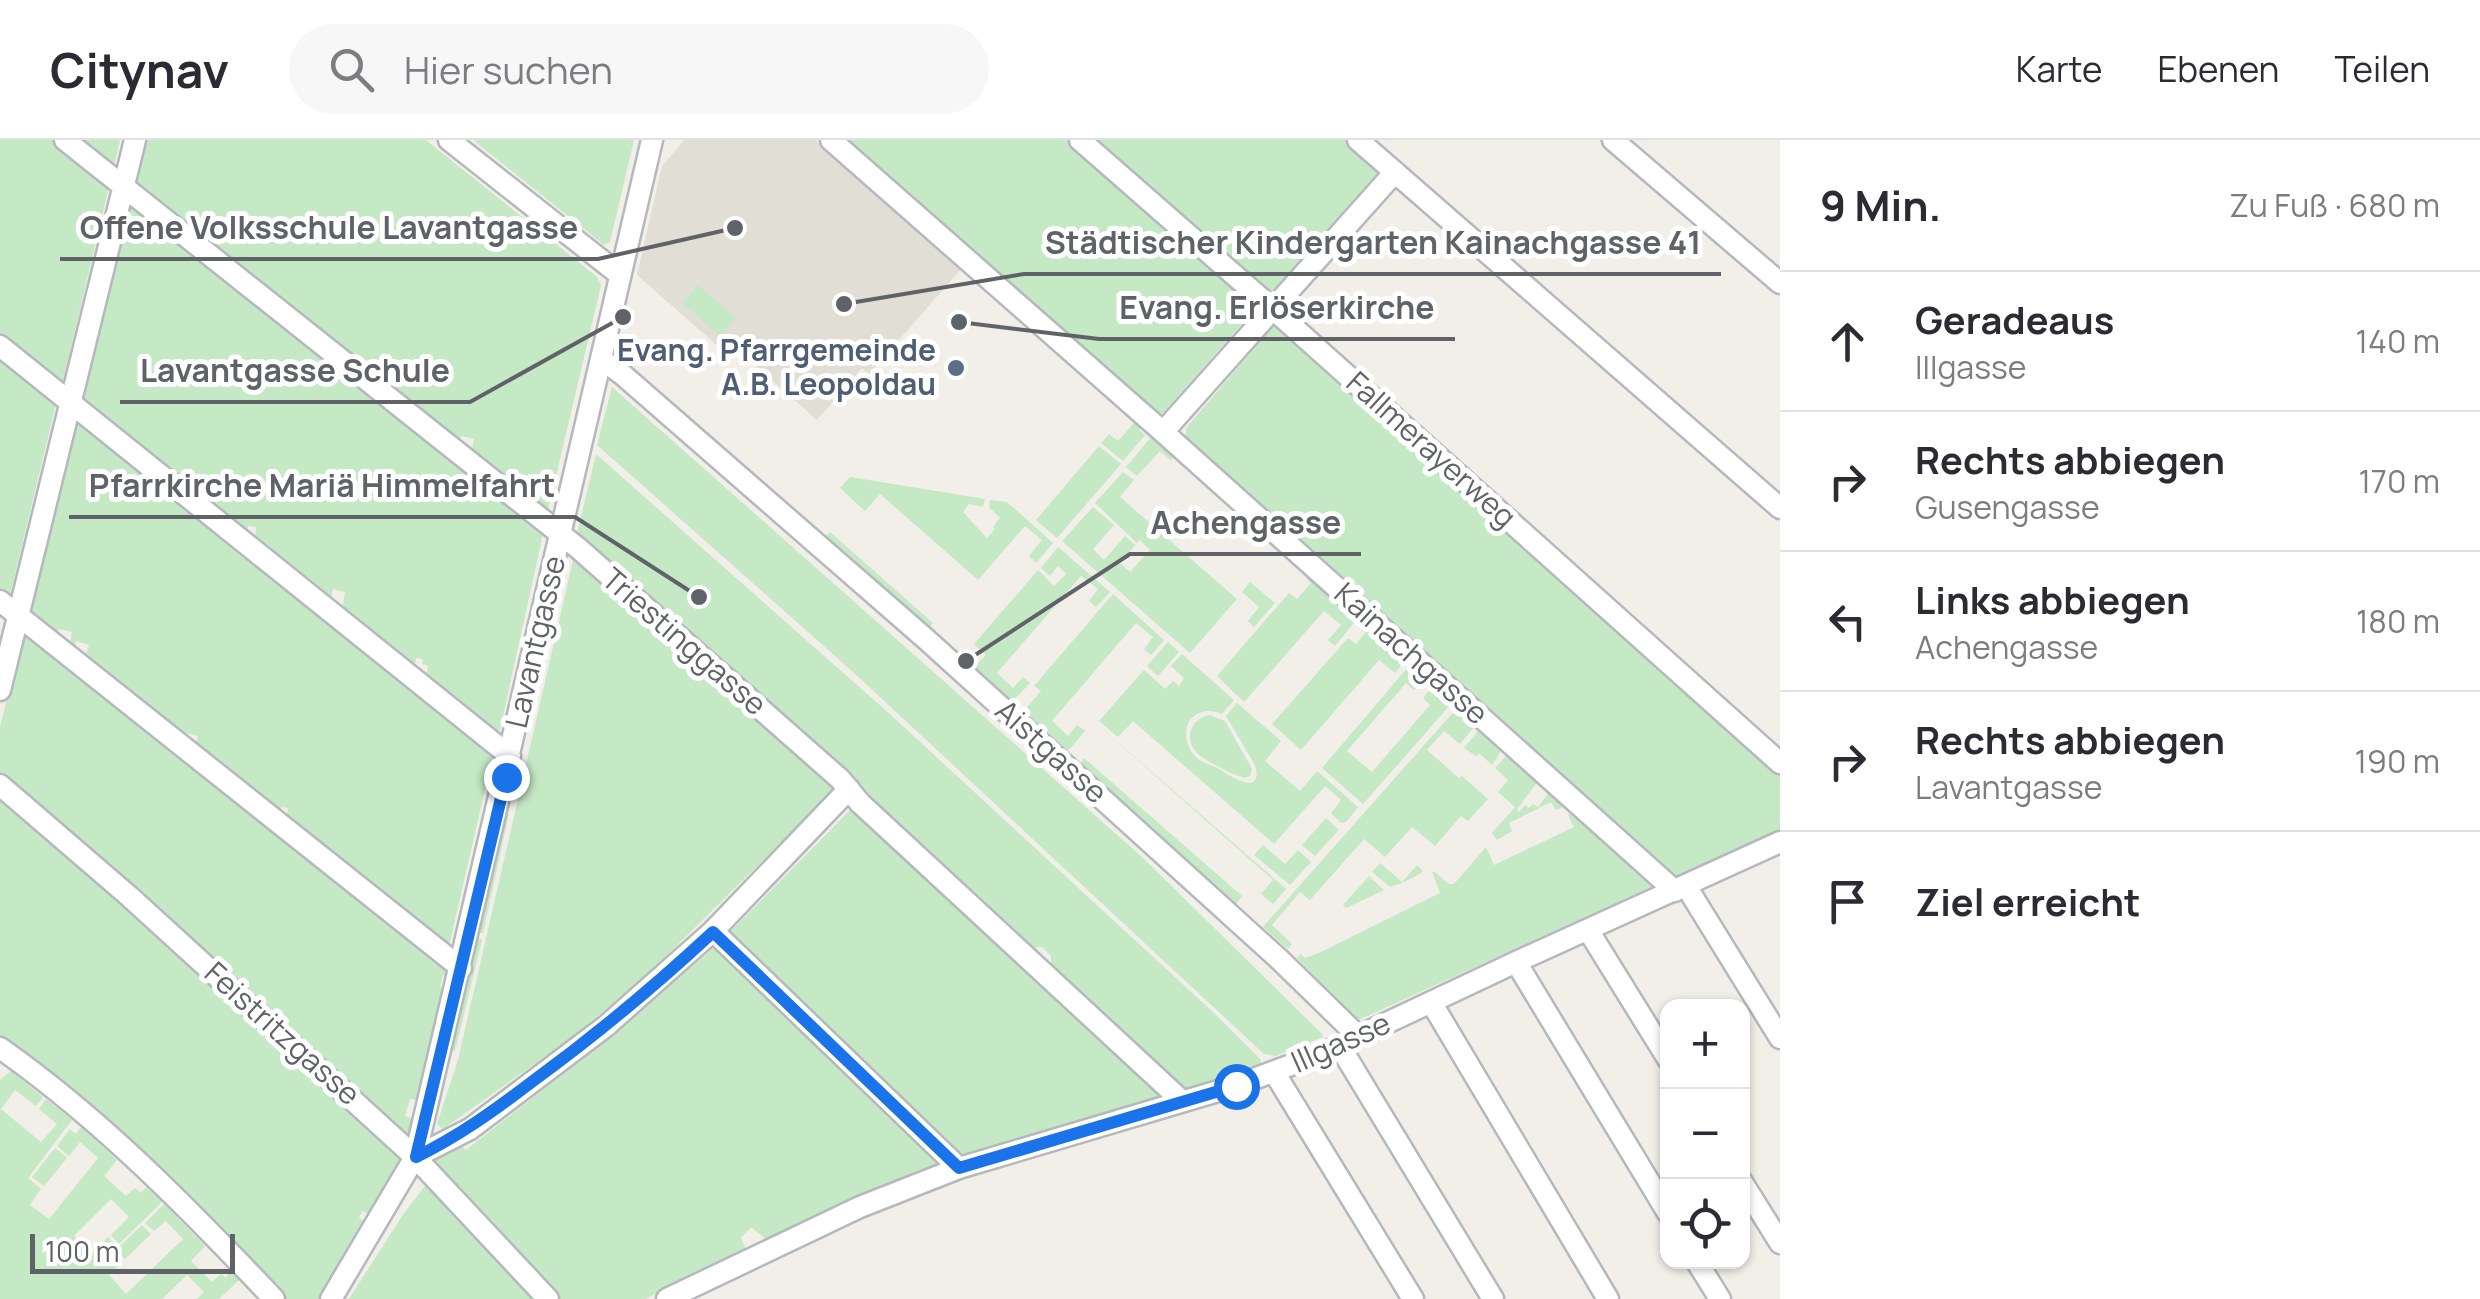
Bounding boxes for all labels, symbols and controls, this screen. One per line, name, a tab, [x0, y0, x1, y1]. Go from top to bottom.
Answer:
search box	[289, 24, 989, 114]
text: Citynav	[50, 37, 229, 102]
icon: search	[324, 42, 379, 97]
text: Hier suchen	[404, 43, 613, 95]
text: Karte	[2016, 45, 2102, 93]
text: Ebenen	[2157, 45, 2279, 93]
text: Teilen	[2334, 45, 2430, 93]
text: 9 Min.	[1820, 176, 1941, 234]
text: Zu Fuß · 680 m	[2229, 183, 2440, 227]
callout: Offene Volksschule Lavantgasse	[60, 197, 598, 259]
text: Offene Volksschule Lavantgasse	[80, 205, 578, 249]
callout: Städtischer Kindergarten Kainachgasse 41	[1024, 212, 1721, 274]
text: Städtischer Kindergarten Kainachgasse 41	[1045, 220, 1701, 264]
callout: Evang. Erlöserkirche	[1099, 277, 1455, 339]
text: Evang. Erlöserkirche	[1119, 285, 1435, 329]
text: Geradeaus	[1915, 293, 2114, 345]
icon: ahead	[1820, 314, 1875, 369]
text: 140 m	[2356, 319, 2440, 363]
place label: Evang. Pfarrgemeinde A.B. Leopoldau	[617, 329, 936, 404]
callout: Lavantgasse Schule	[120, 340, 470, 402]
text: Illgasse	[1915, 345, 2026, 389]
text: Lavantgasse Schule	[140, 348, 450, 392]
marker: Evang. Pfarrgemeinde A.B. Leopoldau	[945, 357, 967, 379]
street label: Fallmerayerweg	[1338, 362, 1526, 536]
text: Rechts abbiegen	[1915, 433, 2225, 485]
icon: right	[1820, 454, 1875, 509]
callout: Pfarrkirche Mariä Himmelfahrt	[69, 455, 575, 517]
text: 170 m	[2358, 459, 2440, 503]
text: Pfarrkirche Mariä Himmelfahrt	[89, 463, 555, 507]
text: Gusengasse	[1915, 485, 2100, 529]
callout: Achengasse	[1130, 492, 1361, 554]
text: Achengasse	[1151, 500, 1341, 544]
street label: Lavantgasse	[495, 551, 574, 732]
street label: Triestinggasse	[594, 558, 776, 724]
street label: Kainachgasse	[1326, 573, 1498, 733]
text: Links abbiegen	[1915, 573, 2190, 625]
icon: left	[1820, 594, 1875, 649]
text: 180 m	[2356, 599, 2440, 643]
text: Achengasse	[1915, 625, 2098, 669]
street label: Aistgasse	[987, 690, 1117, 812]
text: Rechts abbiegen	[1915, 713, 2225, 765]
icon: right	[1820, 734, 1875, 789]
text: 190 m	[2355, 739, 2440, 783]
route end	[484, 755, 530, 801]
text: Lavantgasse	[1915, 765, 2102, 809]
icon: arrive	[1820, 874, 1875, 929]
text: Ziel erreicht	[1915, 875, 2140, 927]
street label: Feistritzgasse	[196, 952, 370, 1114]
map controls	[1660, 999, 1750, 1269]
button: +	[1660, 999, 1750, 1089]
street label: Illgasse	[1284, 1002, 1396, 1082]
route start	[1214, 1064, 1260, 1110]
button: −	[1660, 1089, 1750, 1179]
button: locate	[1660, 1179, 1750, 1269]
scale bar	[30, 1229, 235, 1274]
text: 100 m	[45, 1232, 119, 1270]

